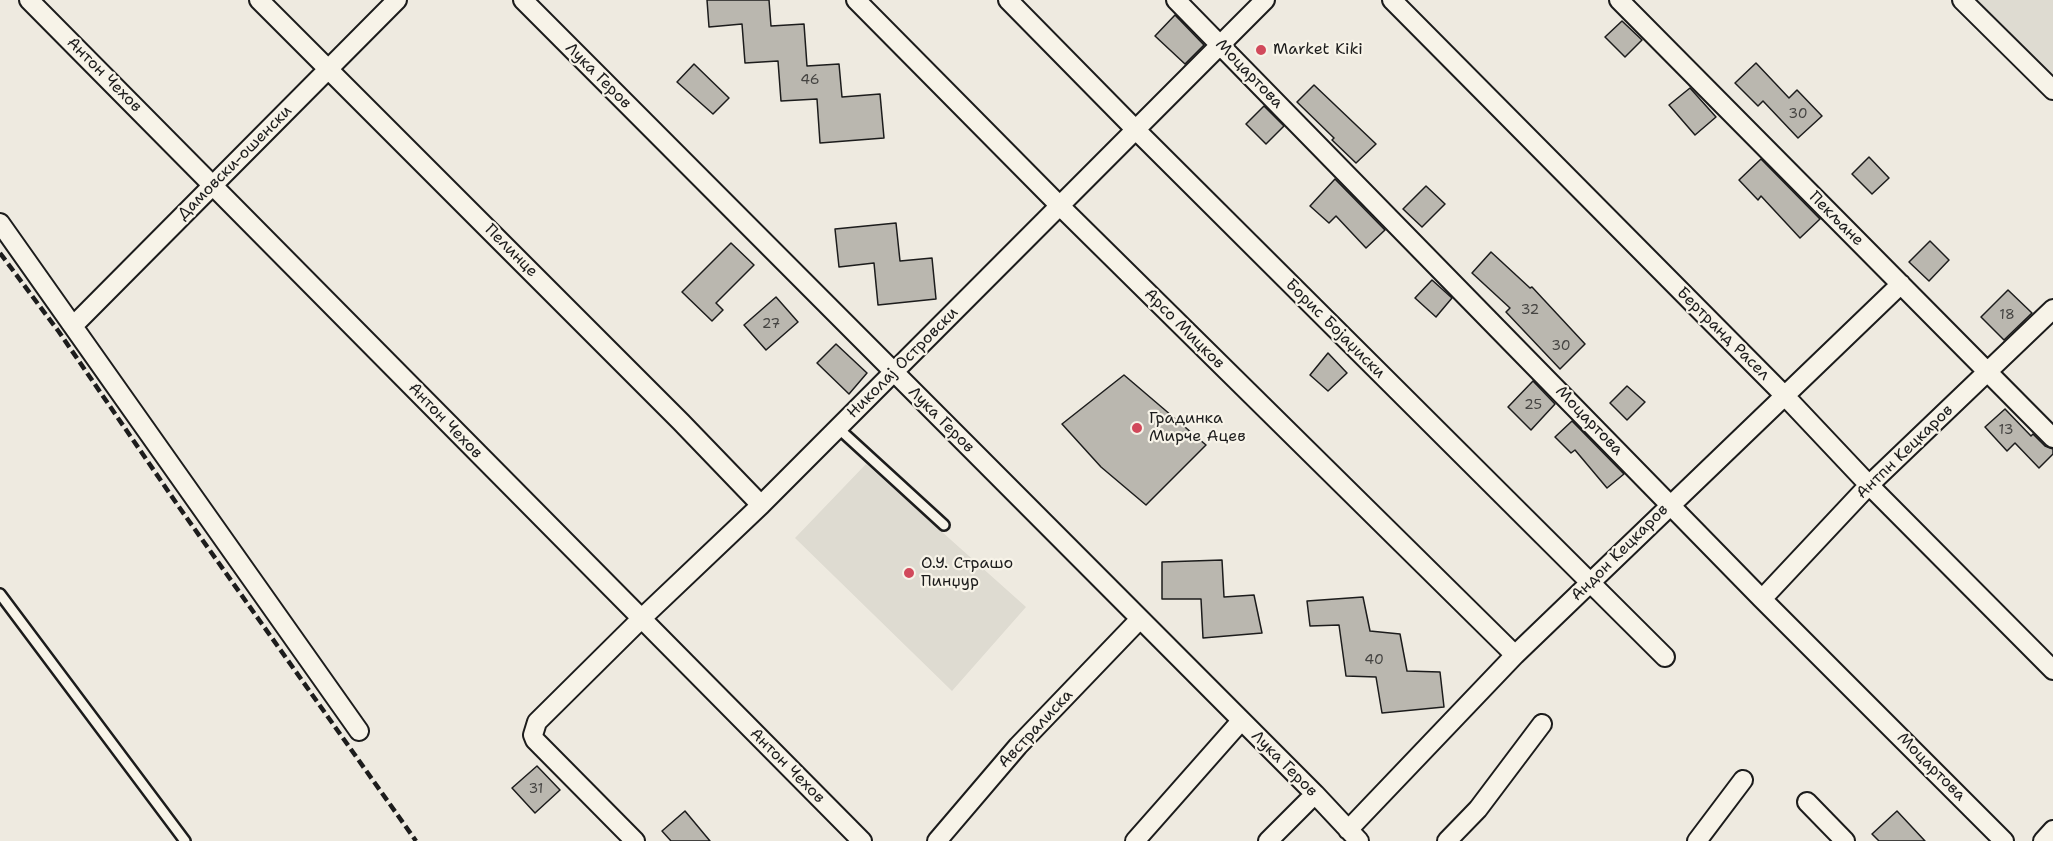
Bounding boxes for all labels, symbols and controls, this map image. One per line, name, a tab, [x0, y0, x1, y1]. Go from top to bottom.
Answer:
street label: Антон Чехов	[63, 34, 145, 116]
street label: Моцартова	[1211, 35, 1287, 113]
street label: Лука Геров	[561, 39, 635, 113]
place label: Market Kiki	[1273, 40, 1363, 60]
marker: Market Kiki	[1254, 43, 1268, 57]
house number: 46	[800, 72, 820, 88]
street label: Дамовски-ошенски	[174, 102, 296, 224]
house number: 30	[1788, 106, 1808, 122]
street label: Пекљане	[1805, 188, 1867, 250]
street label: Пелинце	[480, 220, 542, 282]
street label: Борис Бојаџиски	[1281, 275, 1389, 383]
street label: Бертранд Расел	[1672, 283, 1774, 385]
street label: Арсо Мицков	[1140, 285, 1228, 373]
house number: 32	[1521, 302, 1539, 318]
street label: Николај Островски	[843, 303, 963, 423]
house number: 18	[1999, 307, 2015, 323]
house number: 27	[762, 316, 780, 332]
house number: 30	[1551, 338, 1571, 354]
street label: Антон Чехов	[404, 379, 486, 463]
street label: Моцартова	[1551, 382, 1627, 460]
street label: Лука Геров	[904, 383, 978, 457]
house number: 25	[1524, 397, 1542, 413]
street label: Антпн Кецкаров	[1853, 401, 1957, 503]
place label: Градинка Мирче Ацев	[1149, 409, 1246, 447]
marker: Градинка Мирче Ацев	[1130, 421, 1144, 435]
house number: 13	[1999, 422, 2013, 438]
street label: Андон Кецкаров	[1568, 501, 1672, 605]
place label: О.У. Страшо Пинџур	[921, 554, 1013, 592]
marker: О.У. Страшо Пинџур	[902, 566, 916, 580]
house number: 40	[1364, 652, 1384, 668]
street label: Австралиска	[995, 686, 1077, 772]
street label: Антон Чехов	[746, 725, 828, 807]
street label: Лука Геров	[1247, 727, 1321, 801]
street label: Моцартова	[1893, 729, 1969, 805]
house number: 31	[529, 781, 543, 797]

